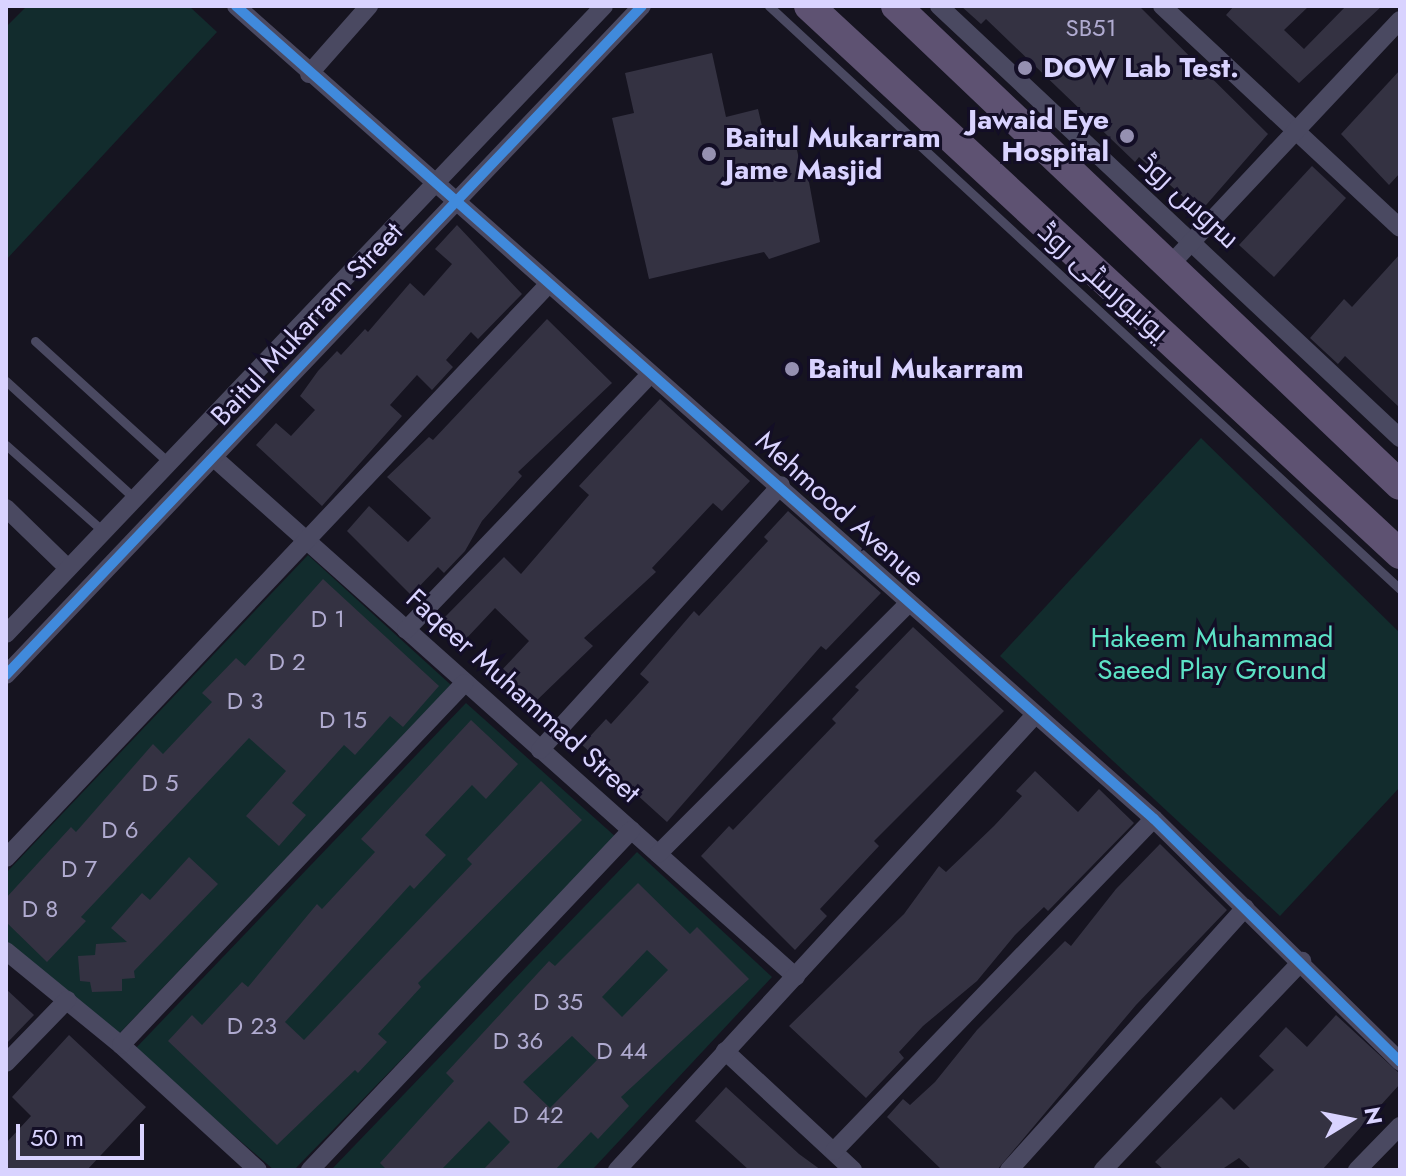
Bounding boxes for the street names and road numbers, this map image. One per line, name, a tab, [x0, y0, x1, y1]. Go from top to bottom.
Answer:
street label: سروس روڈ	[1132, 146, 1246, 256]
street label: Baitul Mukarram Street	[204, 215, 410, 433]
street label: یونیورسٹی روڈ	[1031, 215, 1175, 349]
street label: Mehmood Avenue	[749, 424, 931, 594]
street label: Faqeer Muhammad Street	[399, 582, 647, 810]

